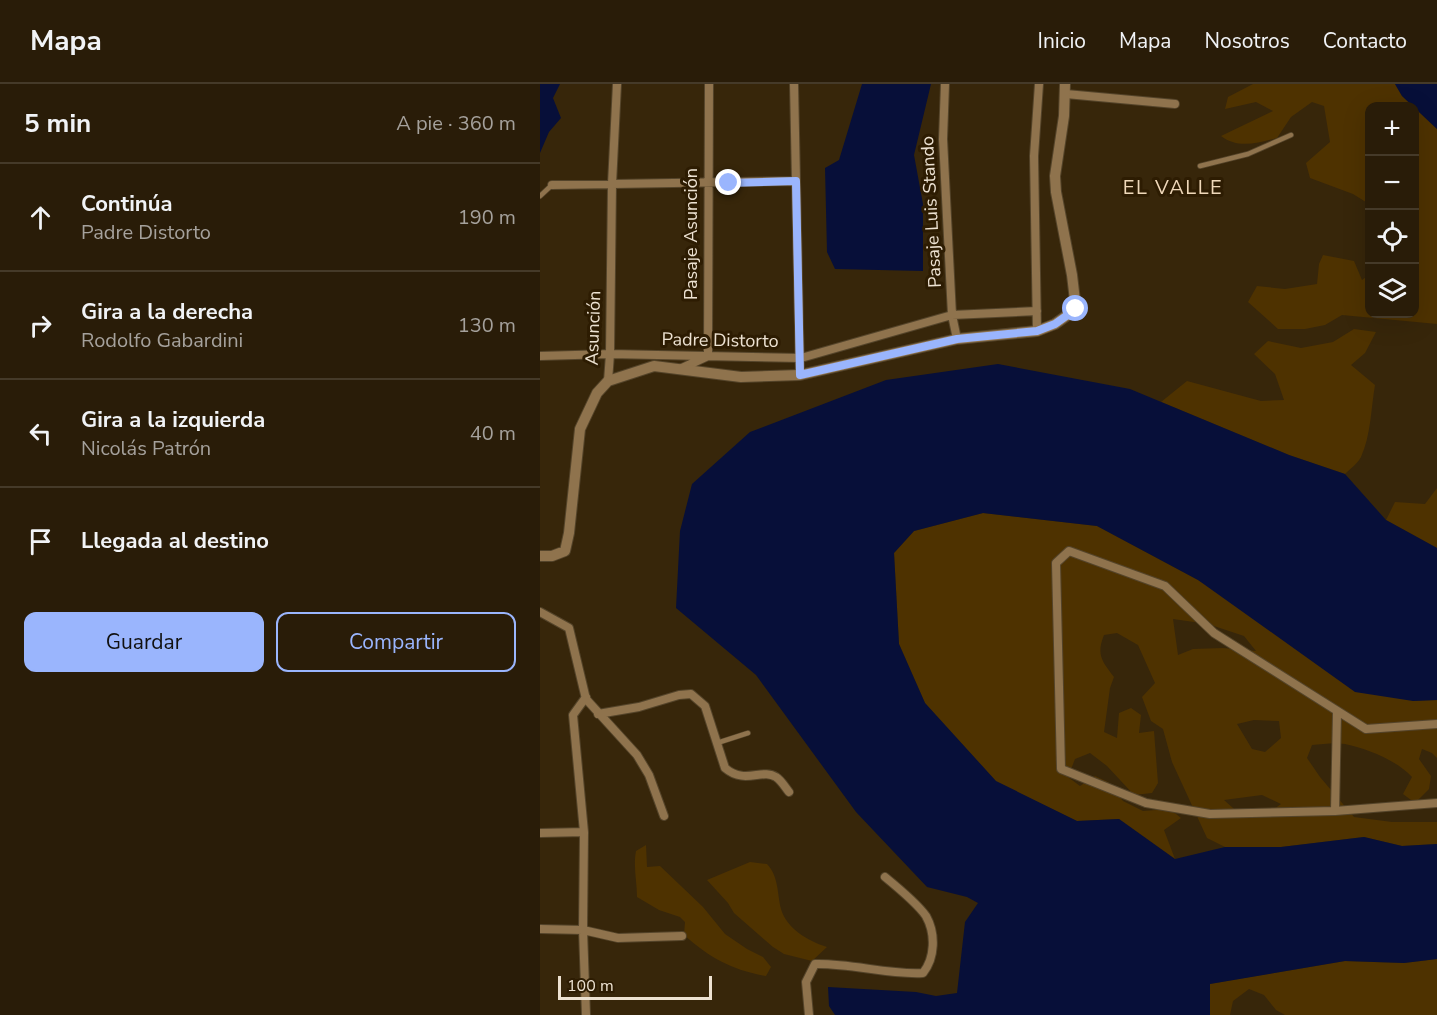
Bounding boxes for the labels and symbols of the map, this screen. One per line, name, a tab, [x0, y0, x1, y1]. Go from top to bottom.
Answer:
street label: Pasaje Luis Stando	[915, 136, 947, 288]
street label: Pasaje Asunción	[679, 168, 703, 300]
route end	[715, 169, 741, 195]
district label: EL VALLE	[1123, 174, 1223, 201]
street label: Asunción	[580, 290, 606, 366]
route start	[1062, 295, 1088, 321]
street label: Padre Distorto	[661, 327, 779, 353]
scale bar	[558, 973, 712, 1000]

